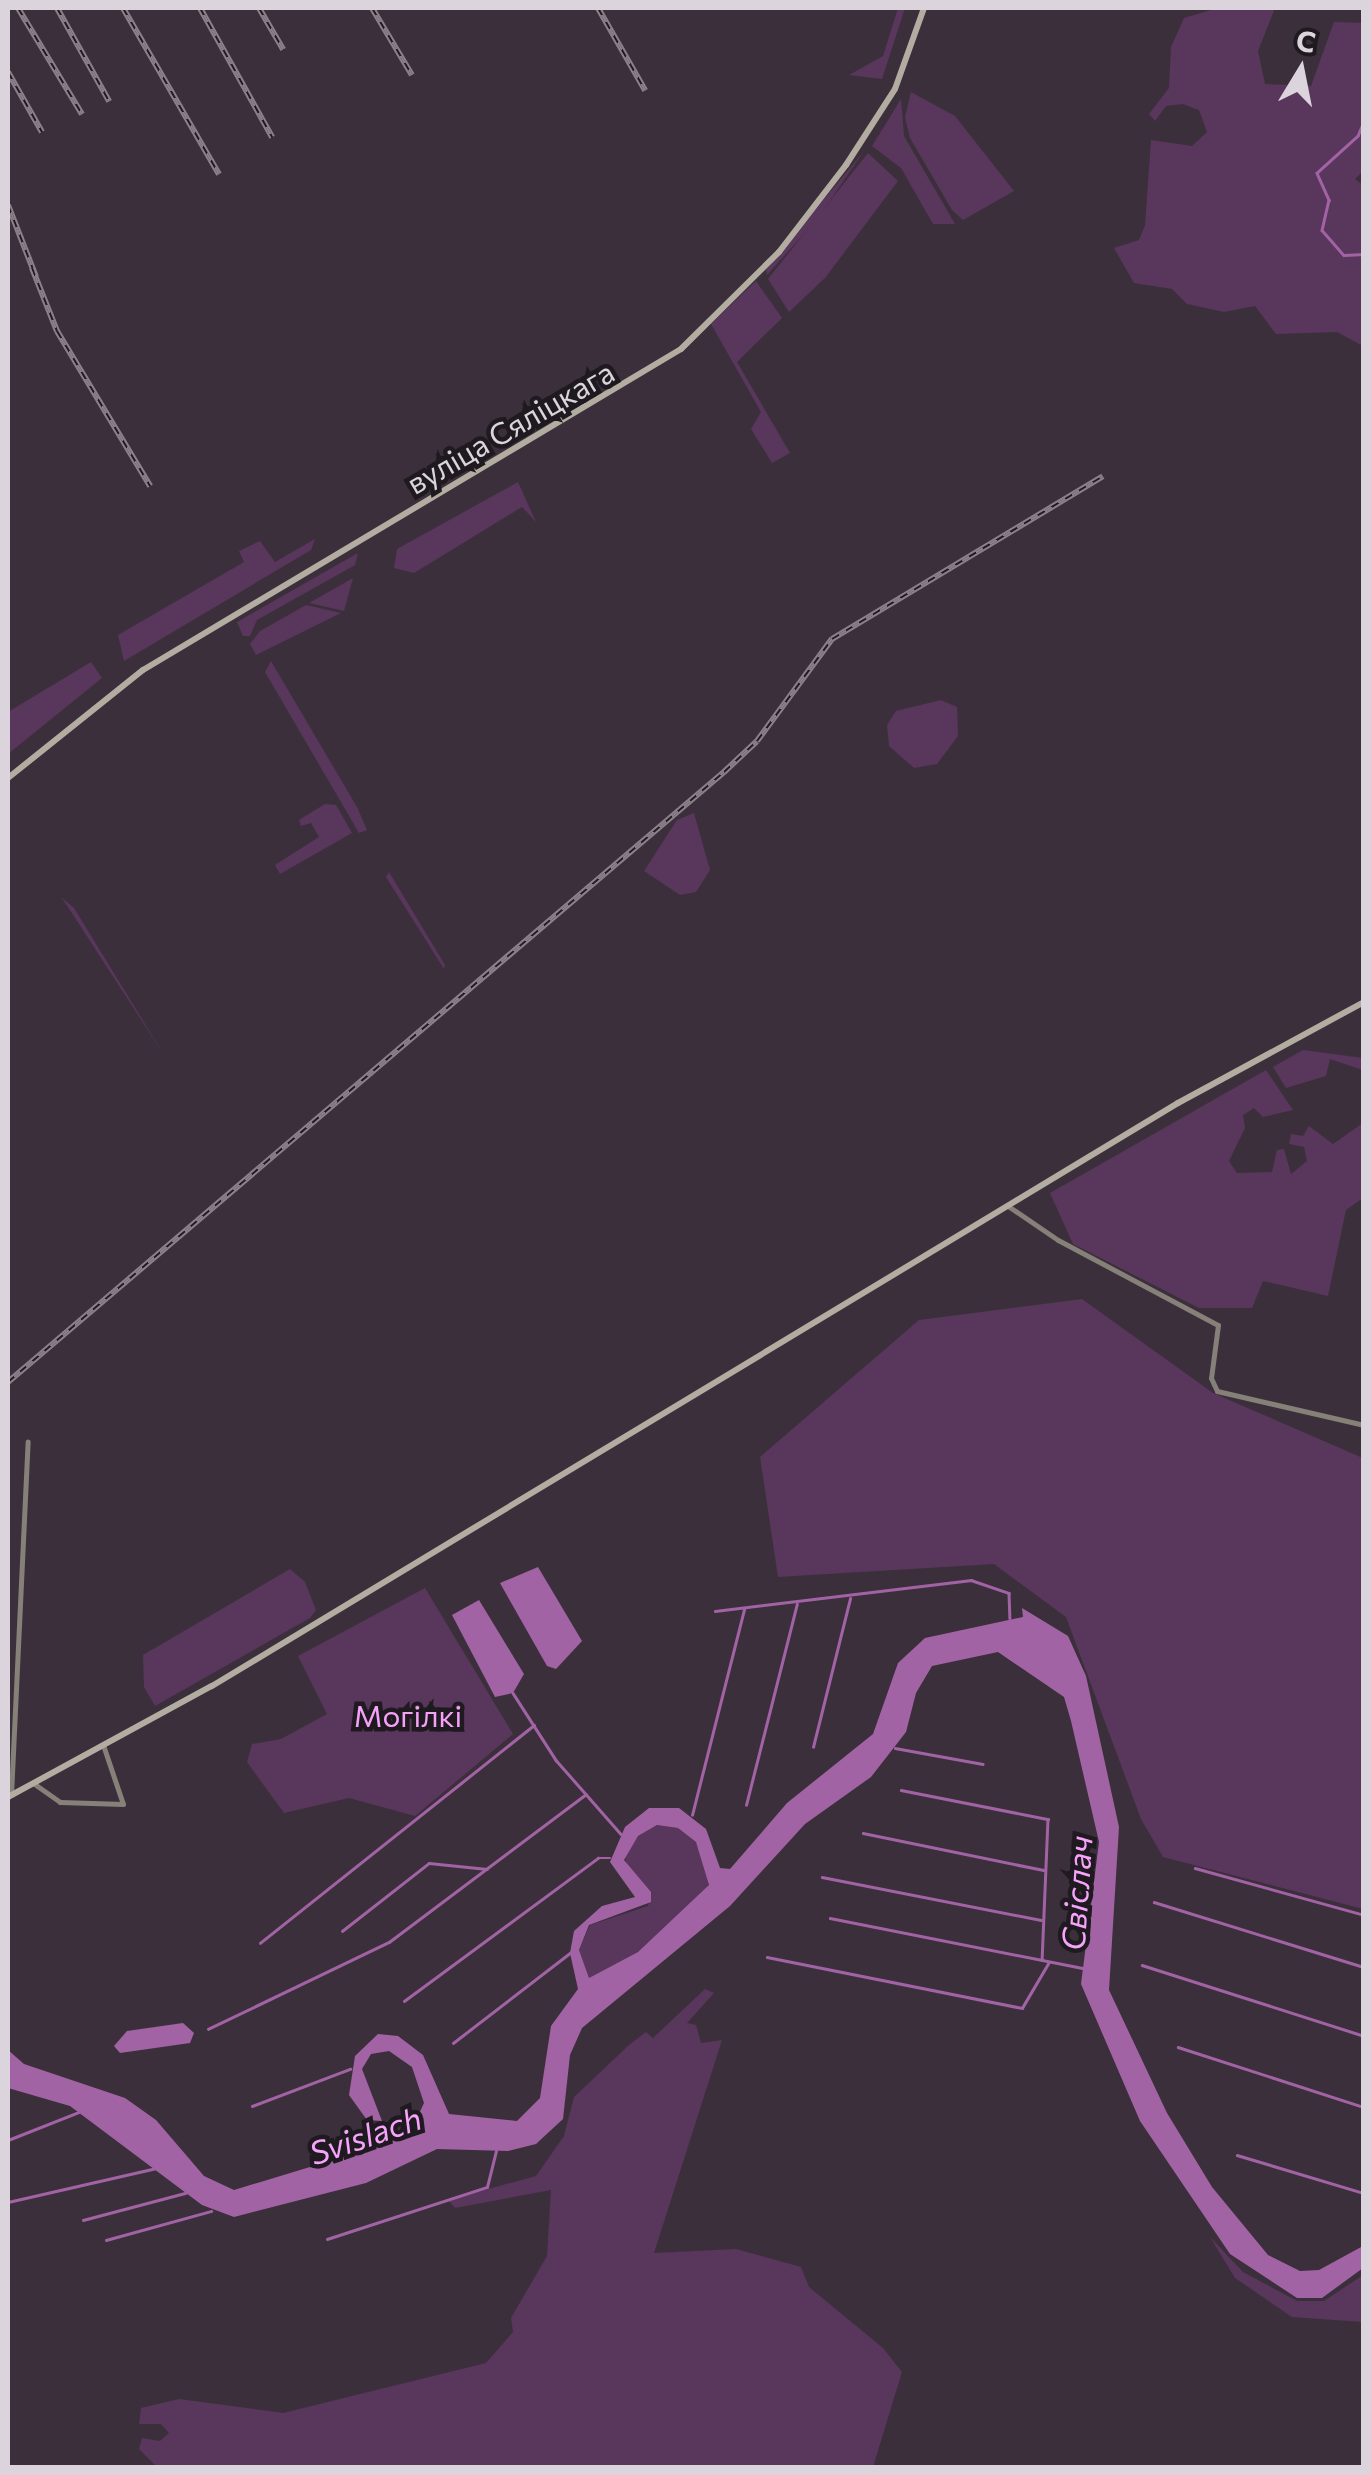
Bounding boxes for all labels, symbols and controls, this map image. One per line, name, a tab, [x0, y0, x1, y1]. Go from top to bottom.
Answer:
north arrow	[1251, 20, 1351, 120]
text: С	[1294, 22, 1319, 59]
street label: вуліца Сяліцкага	[400, 353, 620, 501]
park label: Могілкі	[354, 1697, 462, 1733]
water label: Свіслач	[1053, 1834, 1099, 1952]
water label: Svislach	[304, 2098, 426, 2172]

